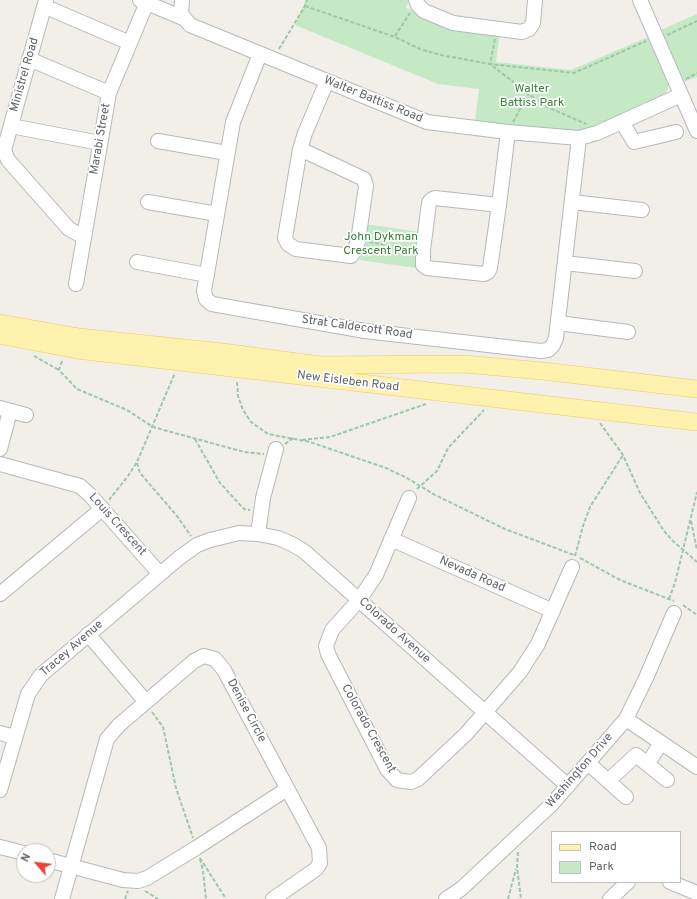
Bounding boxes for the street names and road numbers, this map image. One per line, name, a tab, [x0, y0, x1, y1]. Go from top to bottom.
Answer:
street label: Ministrel Road	[8, 36, 42, 114]
street label: Walter Battiss Road	[321, 74, 425, 126]
street label: Marabi Street	[88, 102, 114, 176]
street label: Strat Caldecott Road	[301, 313, 413, 343]
street label: New Eisleben Road	[296, 369, 400, 395]
street label: Louis Crescent	[85, 491, 149, 559]
street label: Nevada Road	[437, 554, 507, 596]
street label: Colorado Avenue	[355, 595, 433, 667]
street label: Tracey Avenue	[38, 618, 106, 680]
street label: Denise Circle	[223, 677, 269, 745]
street label: Colorado Crescent	[338, 682, 398, 776]
street label: Washington Drive	[544, 731, 616, 811]

